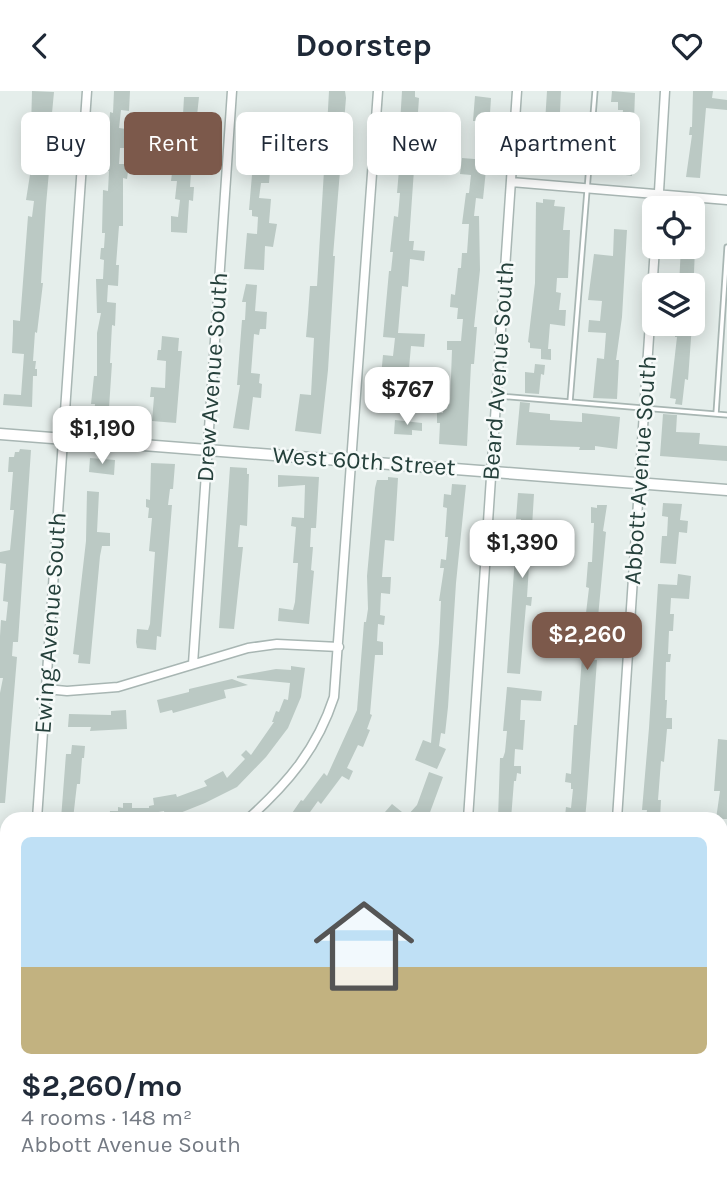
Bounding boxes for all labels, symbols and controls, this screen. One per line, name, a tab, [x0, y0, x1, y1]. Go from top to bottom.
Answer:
icon: back	[21, 27, 59, 65]
text: Doorstep	[295, 27, 432, 64]
icon: heart	[668, 27, 706, 65]
chip: Buy	[21, 112, 110, 175]
chip: Rent	[124, 112, 222, 175]
chip: Filters	[236, 112, 353, 175]
chip: New	[367, 112, 461, 175]
chip: Apartment	[475, 112, 640, 175]
map controls	[642, 196, 705, 336]
button: locate	[642, 196, 705, 259]
street label: Beard Avenue South	[476, 261, 520, 481]
street label: Drew Avenue South	[191, 271, 233, 483]
button: layers	[642, 273, 705, 336]
street label: Abbott Avenue South	[618, 355, 662, 585]
pin: $767	[366, 367, 448, 427]
text: $767	[381, 376, 433, 403]
pin: $1,190	[45, 407, 159, 466]
text: $1,190	[69, 415, 135, 442]
street label: West 60th Street	[272, 441, 456, 481]
street label: Ewing Avenue South	[28, 511, 72, 735]
pin: $1,390	[465, 521, 579, 580]
text: $1,390	[486, 529, 558, 556]
pin: $2,260	[530, 613, 644, 672]
text: $2,260	[548, 621, 626, 648]
icon: home	[301, 883, 427, 1009]
text: $2,260/mo	[21, 1068, 182, 1104]
text: 4 rooms · 148 m²	[21, 1104, 192, 1131]
text: Abbott Avenue South	[21, 1131, 241, 1158]

